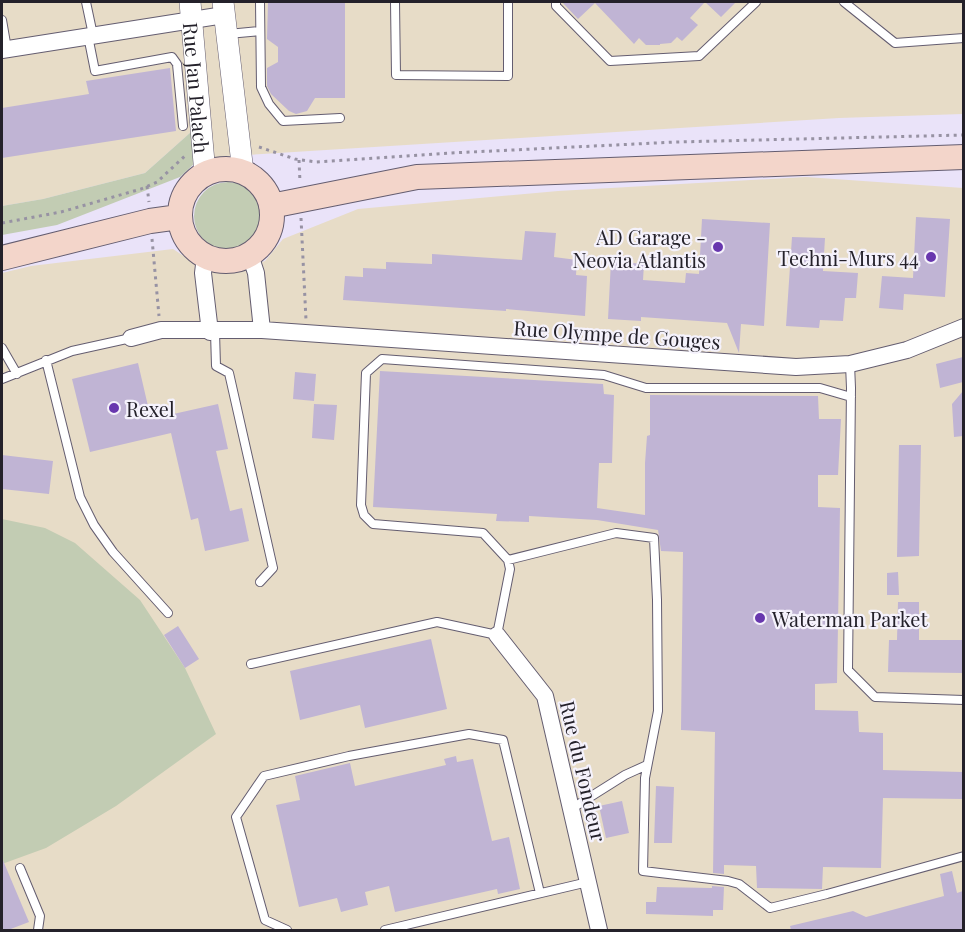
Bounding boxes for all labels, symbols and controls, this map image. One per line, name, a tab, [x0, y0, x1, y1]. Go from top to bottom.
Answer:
street label: Rue Jan Palach	[178, 21, 217, 155]
place label: AD Garage - Neovia Atlantis	[572, 223, 706, 273]
marker: AD Garage - Neovia Atlantis	[711, 240, 725, 254]
place label: Techni-Murs 44	[777, 244, 919, 271]
marker: Techni-Murs 44	[924, 250, 938, 264]
street label: Rue Olympe de Gouges	[513, 313, 721, 355]
place label: Rexel	[126, 395, 175, 422]
marker: Rexel	[107, 401, 121, 415]
place label: Waterman Parket	[771, 605, 928, 632]
marker: Waterman Parket	[753, 611, 767, 625]
street label: Rue du Fondeur	[555, 698, 613, 844]

